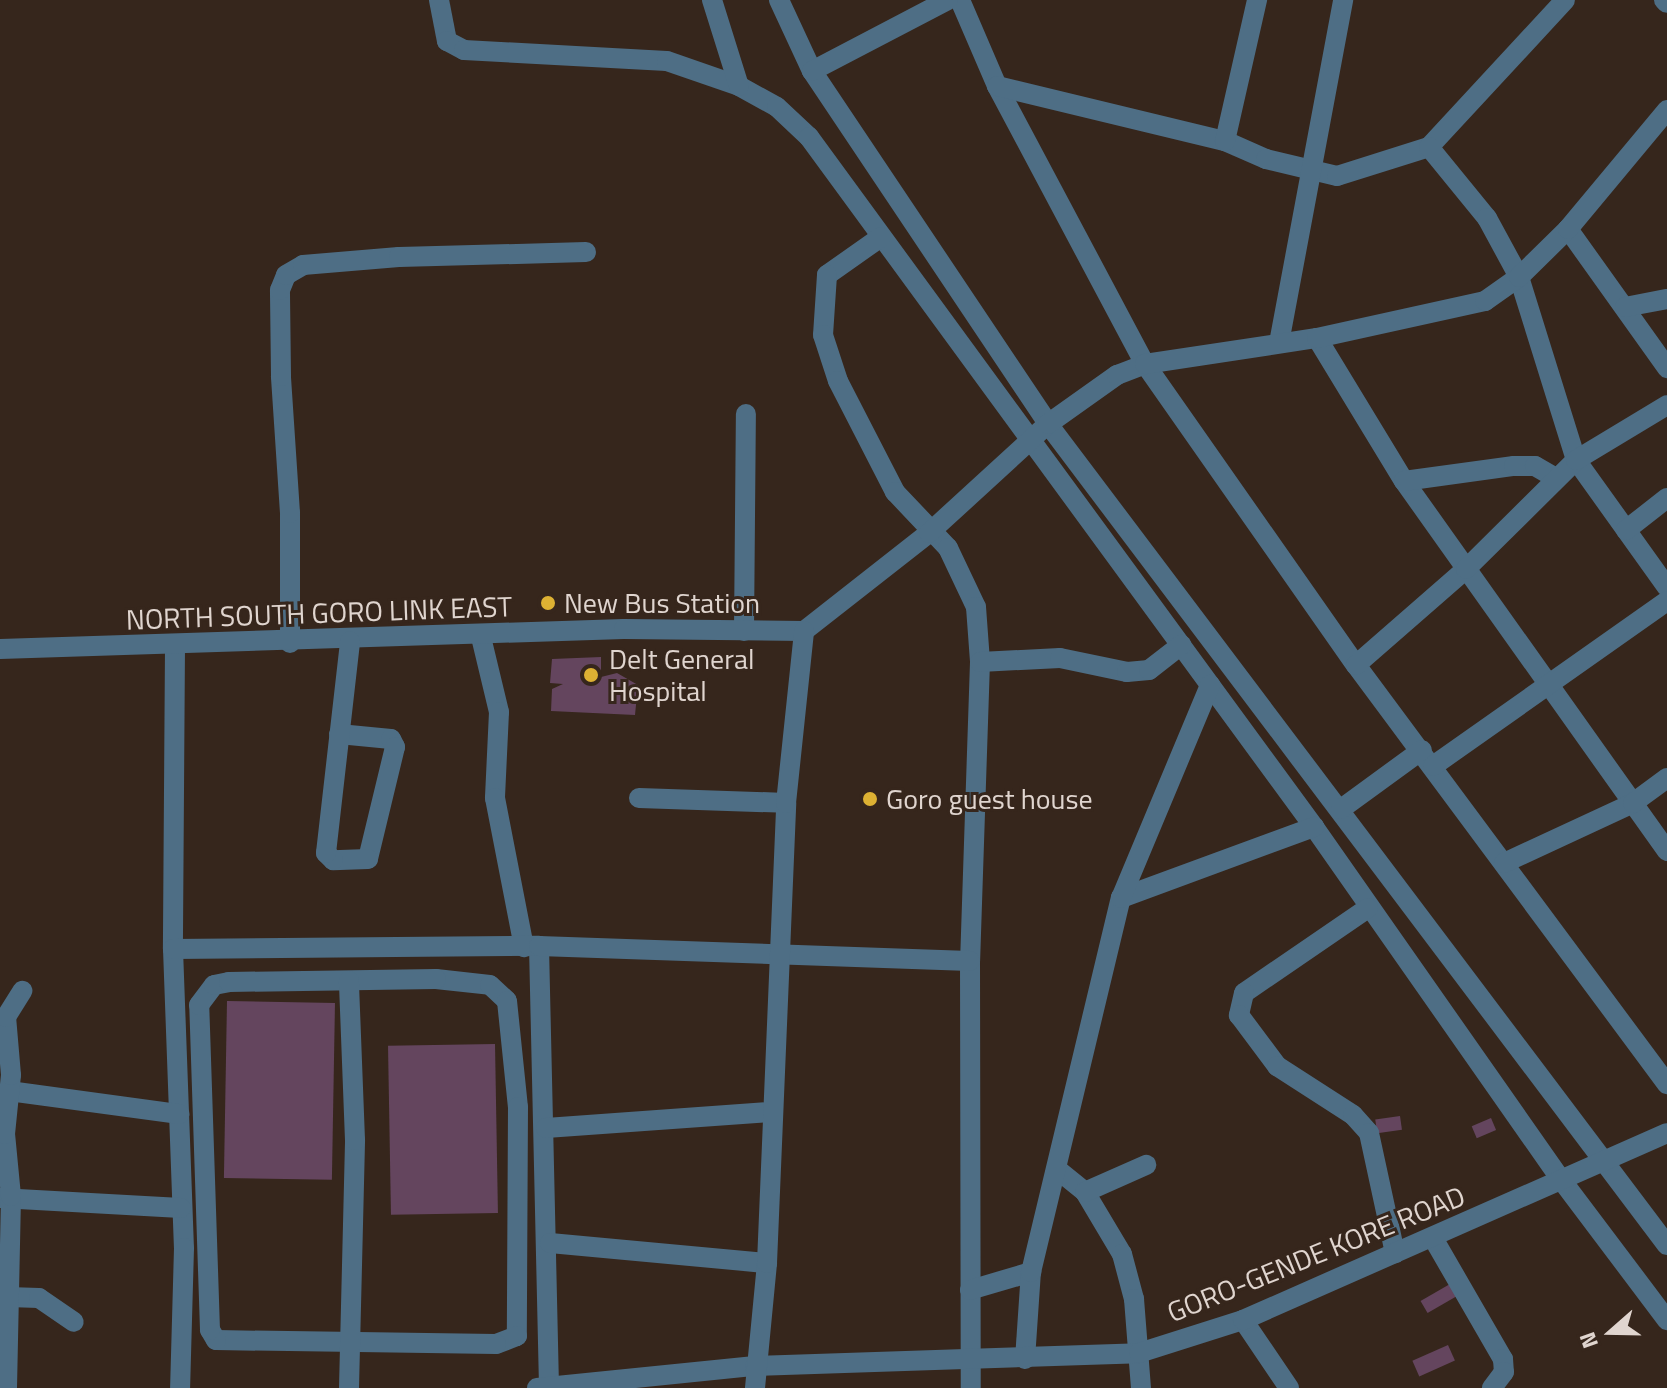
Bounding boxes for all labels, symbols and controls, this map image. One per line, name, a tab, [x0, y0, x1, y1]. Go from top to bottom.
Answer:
place label: New Bus Station	[564, 586, 760, 620]
street label: NORTH SOUTH GORO LINK EAST	[125, 589, 513, 637]
marker: New Bus Station	[539, 594, 557, 612]
place label: Delt General Hospital	[609, 642, 754, 708]
marker: Delt General Hospital	[580, 664, 602, 686]
place label: Goro guest house	[886, 782, 1093, 816]
marker: Goro guest house	[861, 790, 879, 808]
street label: GORO-GENDE KORE ROAD	[1162, 1179, 1470, 1329]
north arrow	[1571, 1292, 1651, 1372]
text: N	[1570, 1327, 1607, 1353]

